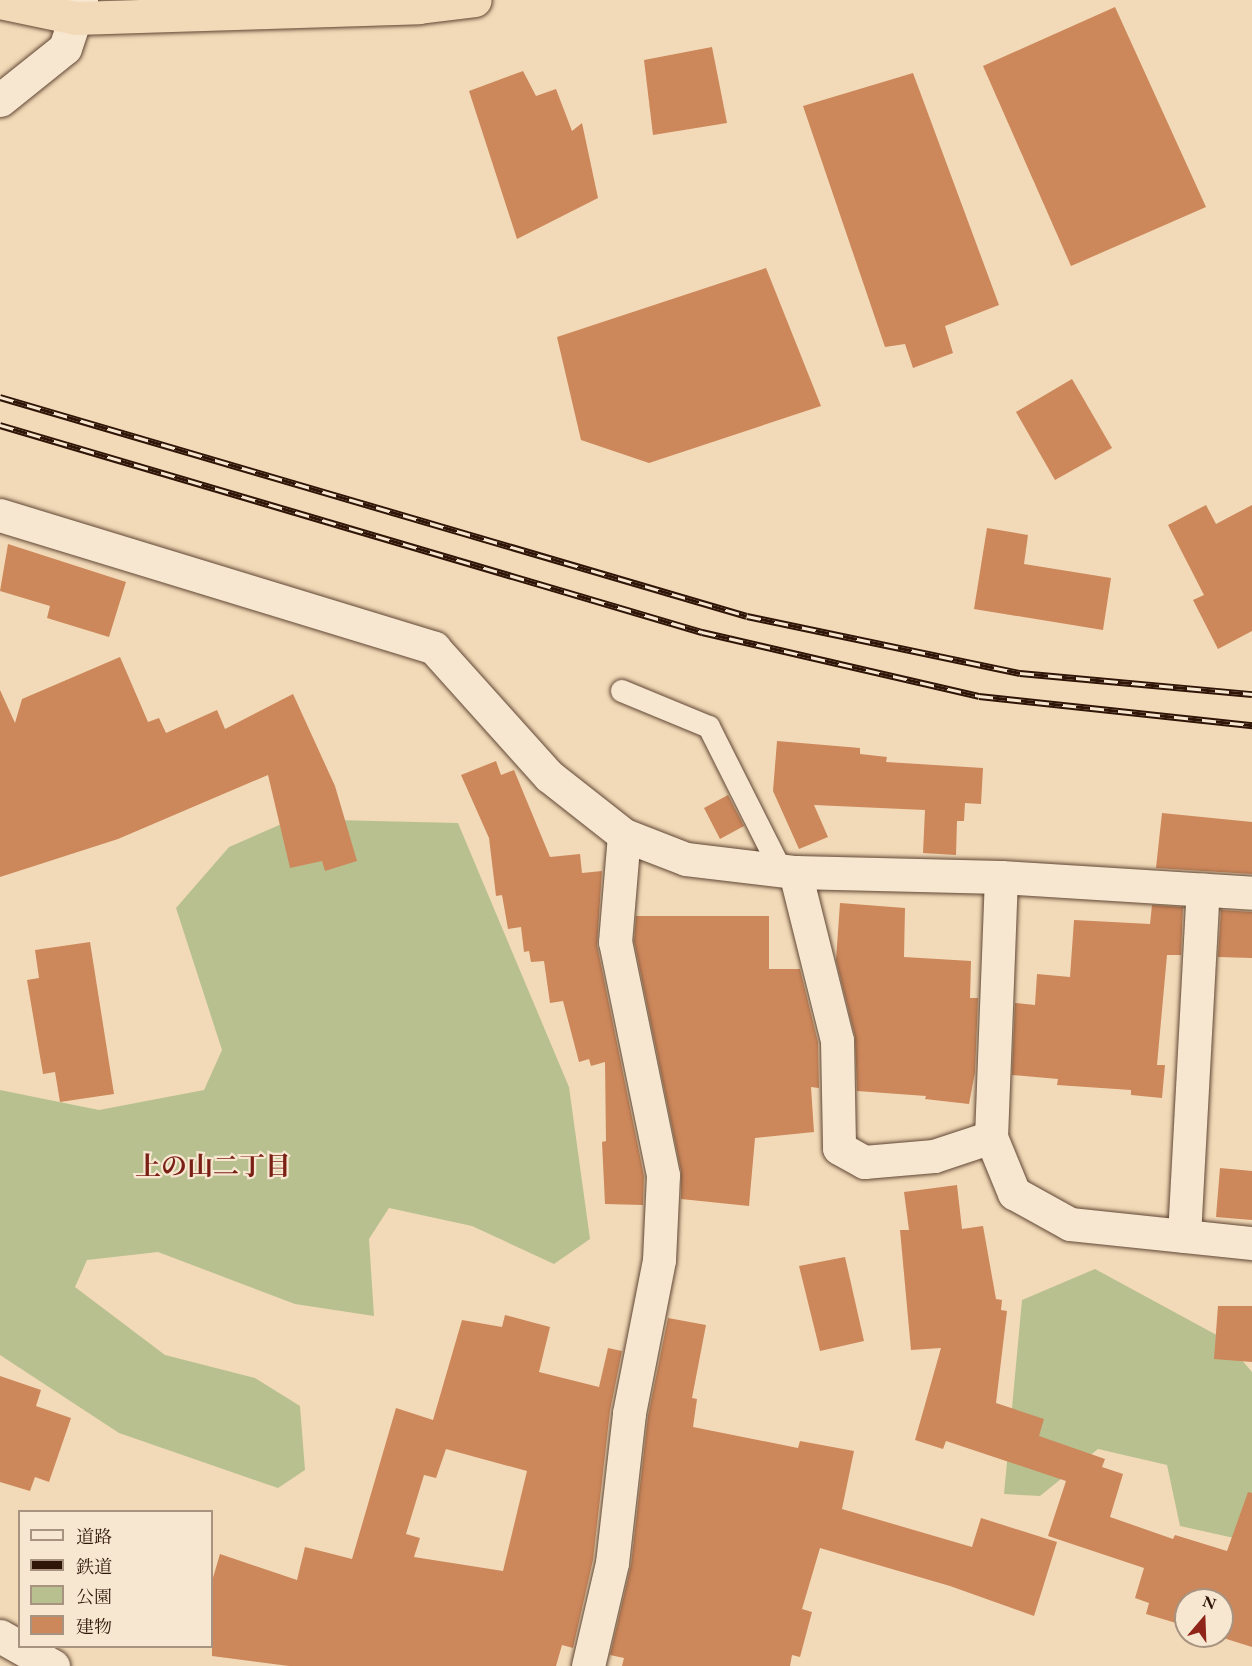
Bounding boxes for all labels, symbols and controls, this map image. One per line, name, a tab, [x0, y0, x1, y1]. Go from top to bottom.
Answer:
district label: 上の山二丁目	[135, 1151, 291, 1183]
legend	[18, 1510, 213, 1648]
text: 道路	[76, 1525, 112, 1548]
text: 鉄道	[76, 1555, 112, 1578]
text: 公園	[76, 1585, 112, 1608]
north arrow	[1174, 1588, 1234, 1648]
text: N	[1200, 1590, 1219, 1614]
text: 建物	[76, 1615, 112, 1638]

